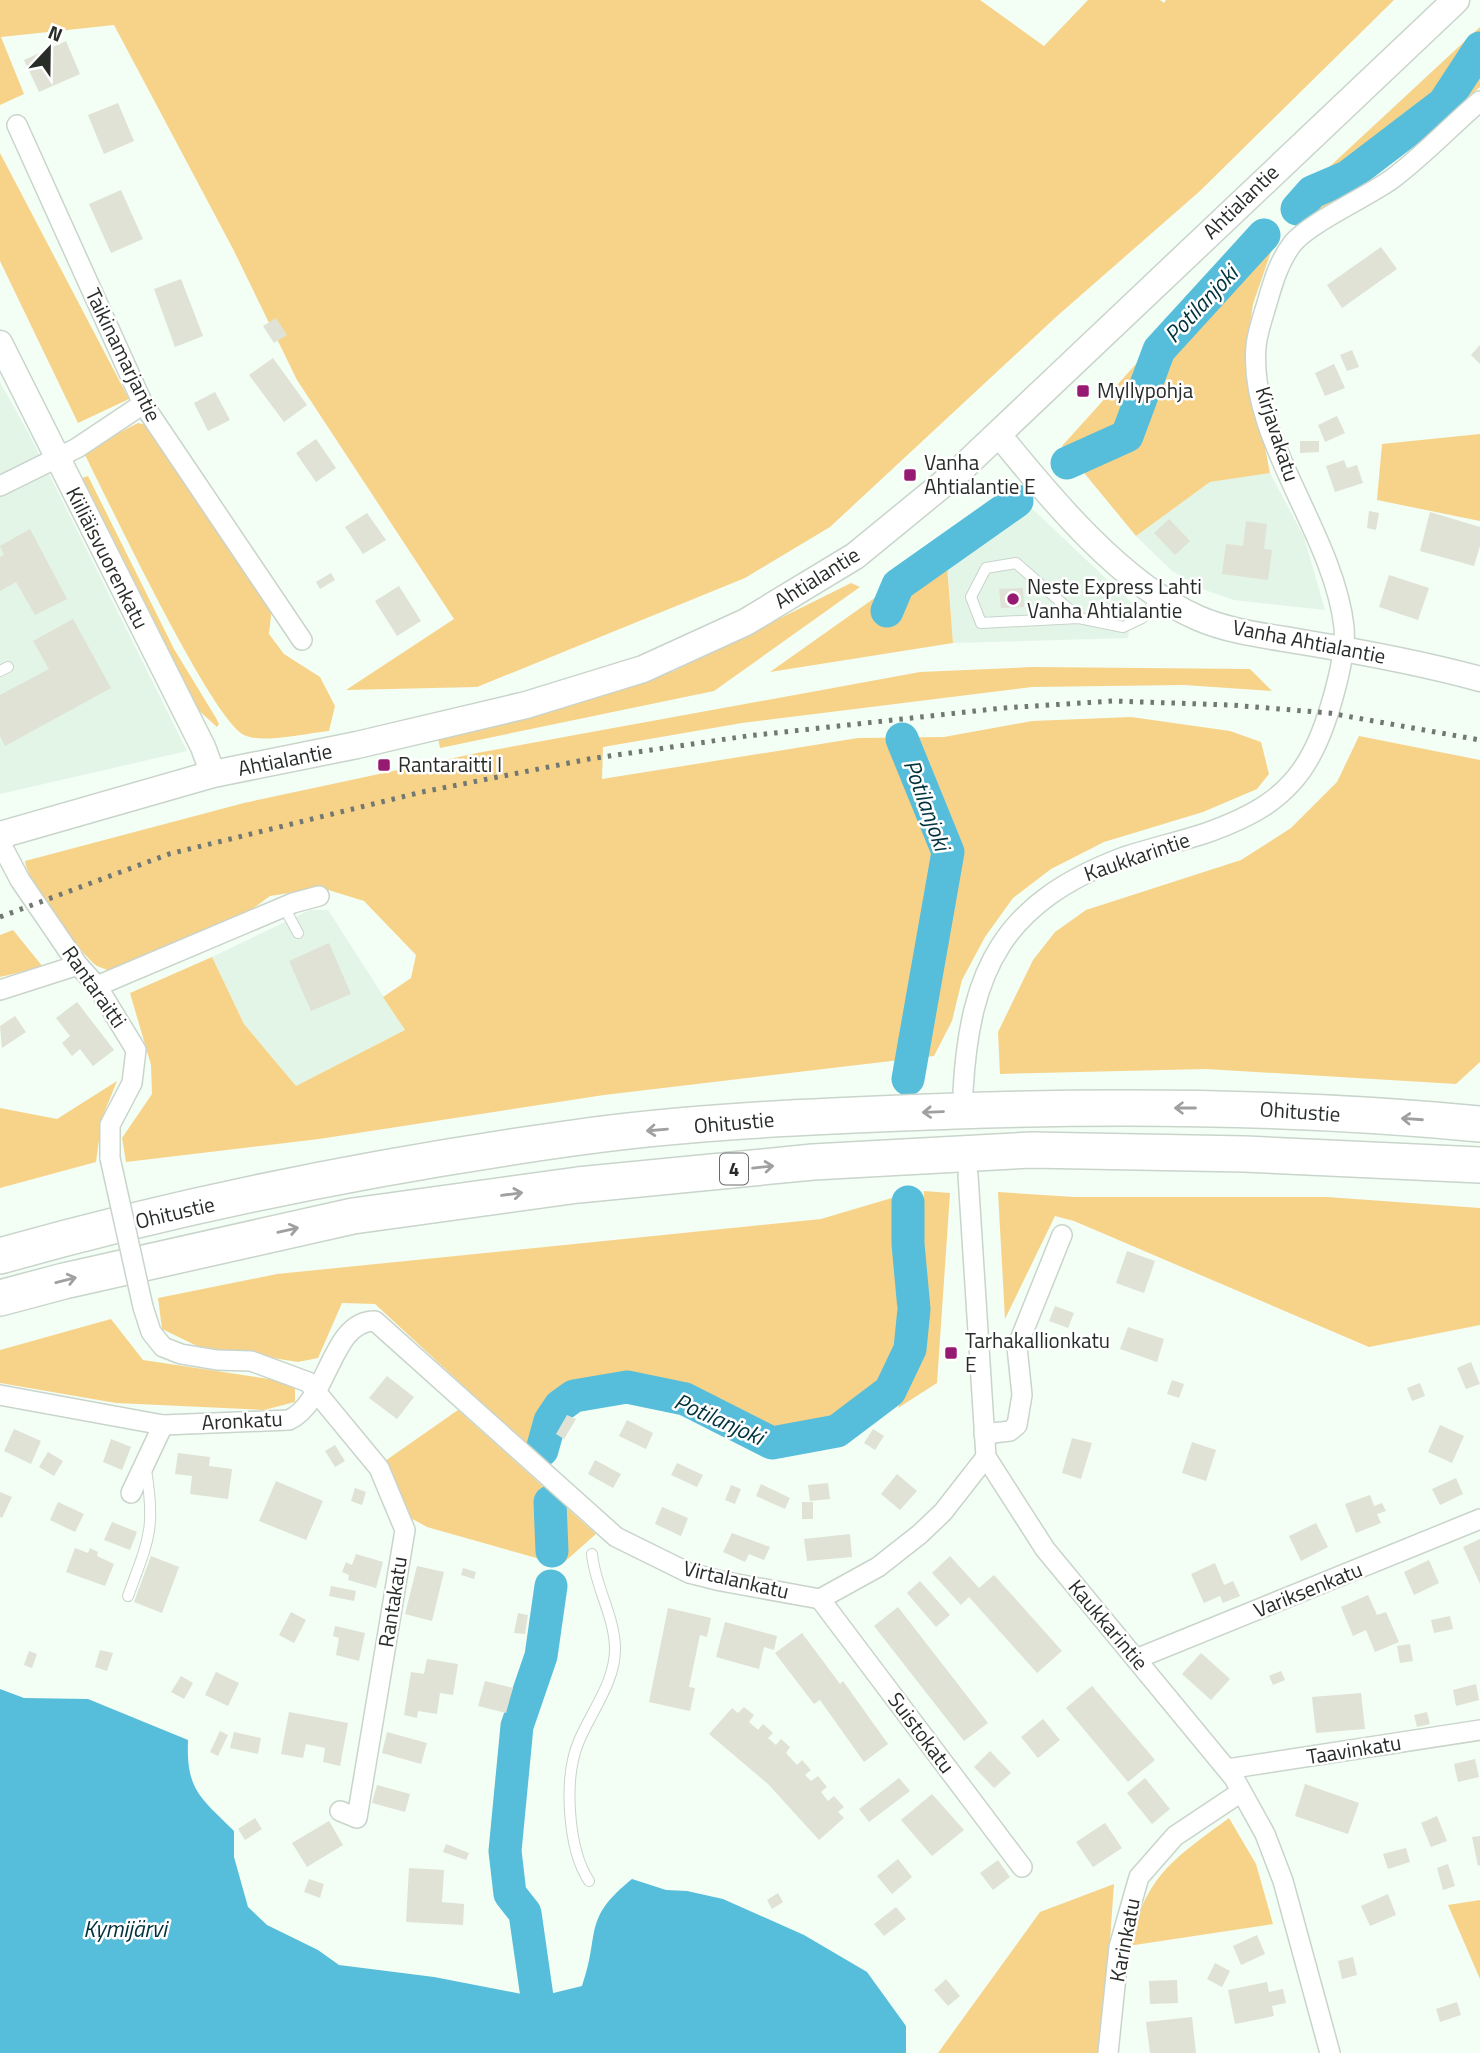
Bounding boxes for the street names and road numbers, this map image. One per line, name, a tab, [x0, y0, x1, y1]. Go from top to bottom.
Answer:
street label: Ahtialantie	[1195, 157, 1286, 246]
street label: Taikinamarjantie	[78, 282, 170, 427]
street label: Kirjavakatu	[1248, 382, 1308, 485]
street label: Kiiliäisvuorenkatu	[58, 481, 157, 634]
street label: Ahtialantie	[768, 538, 865, 616]
street label: Vanha Ahtialantie	[1230, 610, 1388, 672]
street label: Ahtialantie	[235, 734, 335, 784]
street label: Kaukkarintie	[1080, 823, 1194, 889]
street label: Rantaraitti	[55, 939, 135, 1034]
street label: Ohitustie	[1259, 1092, 1341, 1130]
street label: Ohitustie	[692, 1103, 775, 1141]
road number: 4	[720, 1154, 748, 1184]
street label: Ohitustie	[132, 1187, 218, 1237]
street label: Aronkatu	[201, 1402, 283, 1438]
street label: Virtalankatu	[680, 1551, 792, 1607]
street label: Variksenkatu	[1248, 1553, 1367, 1625]
street label: Rantakatu	[369, 1554, 415, 1650]
street label: Kaukkarintie	[1061, 1572, 1156, 1677]
street label: Suistokatu	[881, 1685, 963, 1780]
street label: Taavinkatu	[1304, 1726, 1403, 1772]
street label: Karinkatu	[1100, 1895, 1148, 1984]

